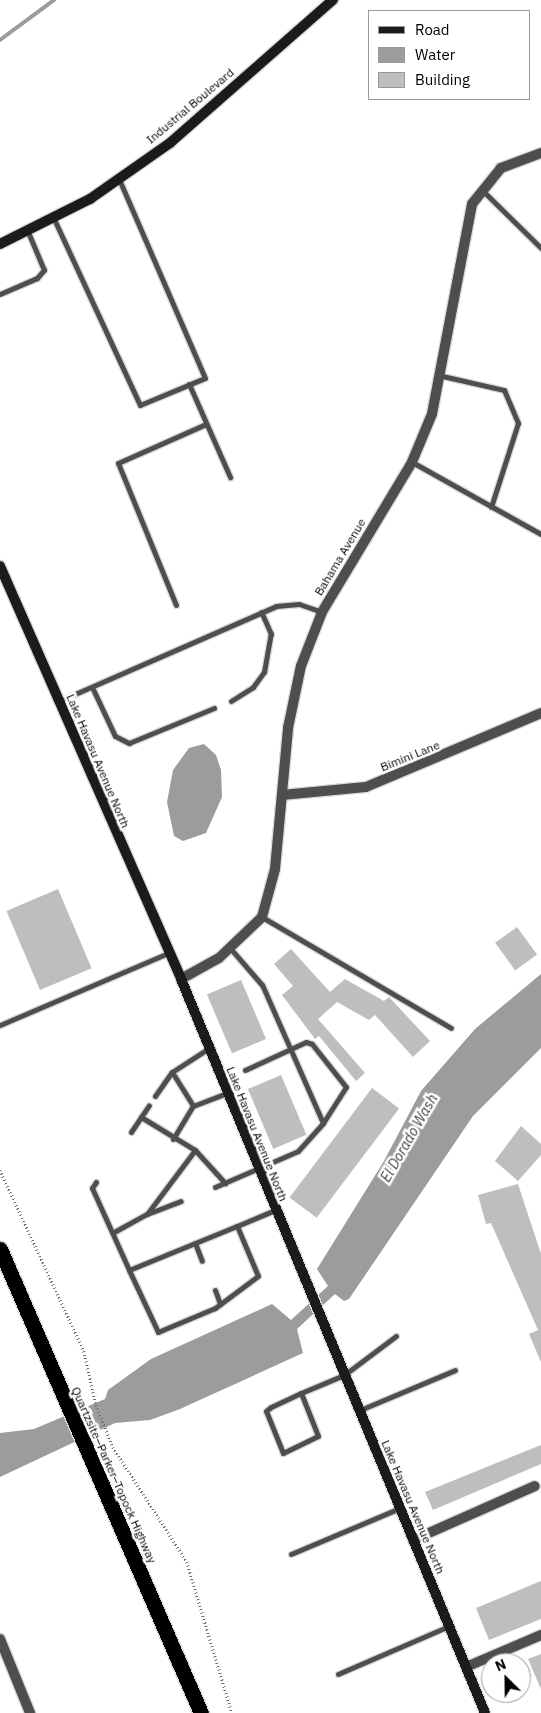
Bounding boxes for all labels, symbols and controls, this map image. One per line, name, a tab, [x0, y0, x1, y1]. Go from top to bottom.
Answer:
legend	[368, 10, 531, 100]
text: Road	[415, 20, 450, 39]
text: Water	[415, 45, 455, 64]
street label: Industrial Boulevard	[143, 65, 237, 147]
text: Building	[415, 70, 470, 89]
street label: Bahama Avenue	[311, 516, 369, 598]
street label: Lake Havasu Avenue North	[63, 692, 133, 830]
street label: Bimini Lane	[378, 738, 442, 774]
street label: Lake Havasu Avenue North	[223, 1065, 291, 1203]
water label: El Dorado Wash	[377, 1091, 441, 1185]
street label: Quartzsite–Parker–Topock Highway	[68, 1385, 160, 1565]
street label: Lake Havasu Avenue North	[378, 1438, 448, 1576]
north arrow	[481, 1653, 531, 1703]
text: N	[492, 1655, 509, 1675]

